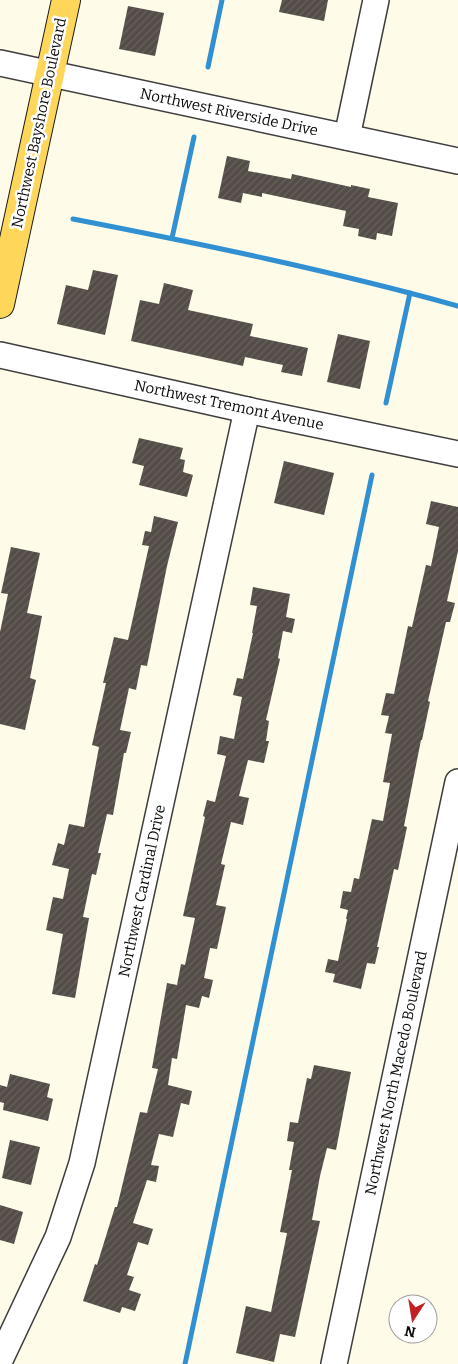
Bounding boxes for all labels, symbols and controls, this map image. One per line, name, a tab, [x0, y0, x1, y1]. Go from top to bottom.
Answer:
street label: Northwest Bayshore Boulevard	[8, 16, 70, 230]
street label: Northwest Riverside Drive	[138, 84, 320, 140]
street label: Northwest Tremont Avenue	[133, 376, 325, 434]
street label: Northwest Cardinal Drive	[115, 803, 169, 979]
street label: Northwest North Macedo Boulevard	[361, 949, 431, 1197]
north arrow	[388, 1294, 438, 1344]
text: N	[403, 1322, 417, 1341]

